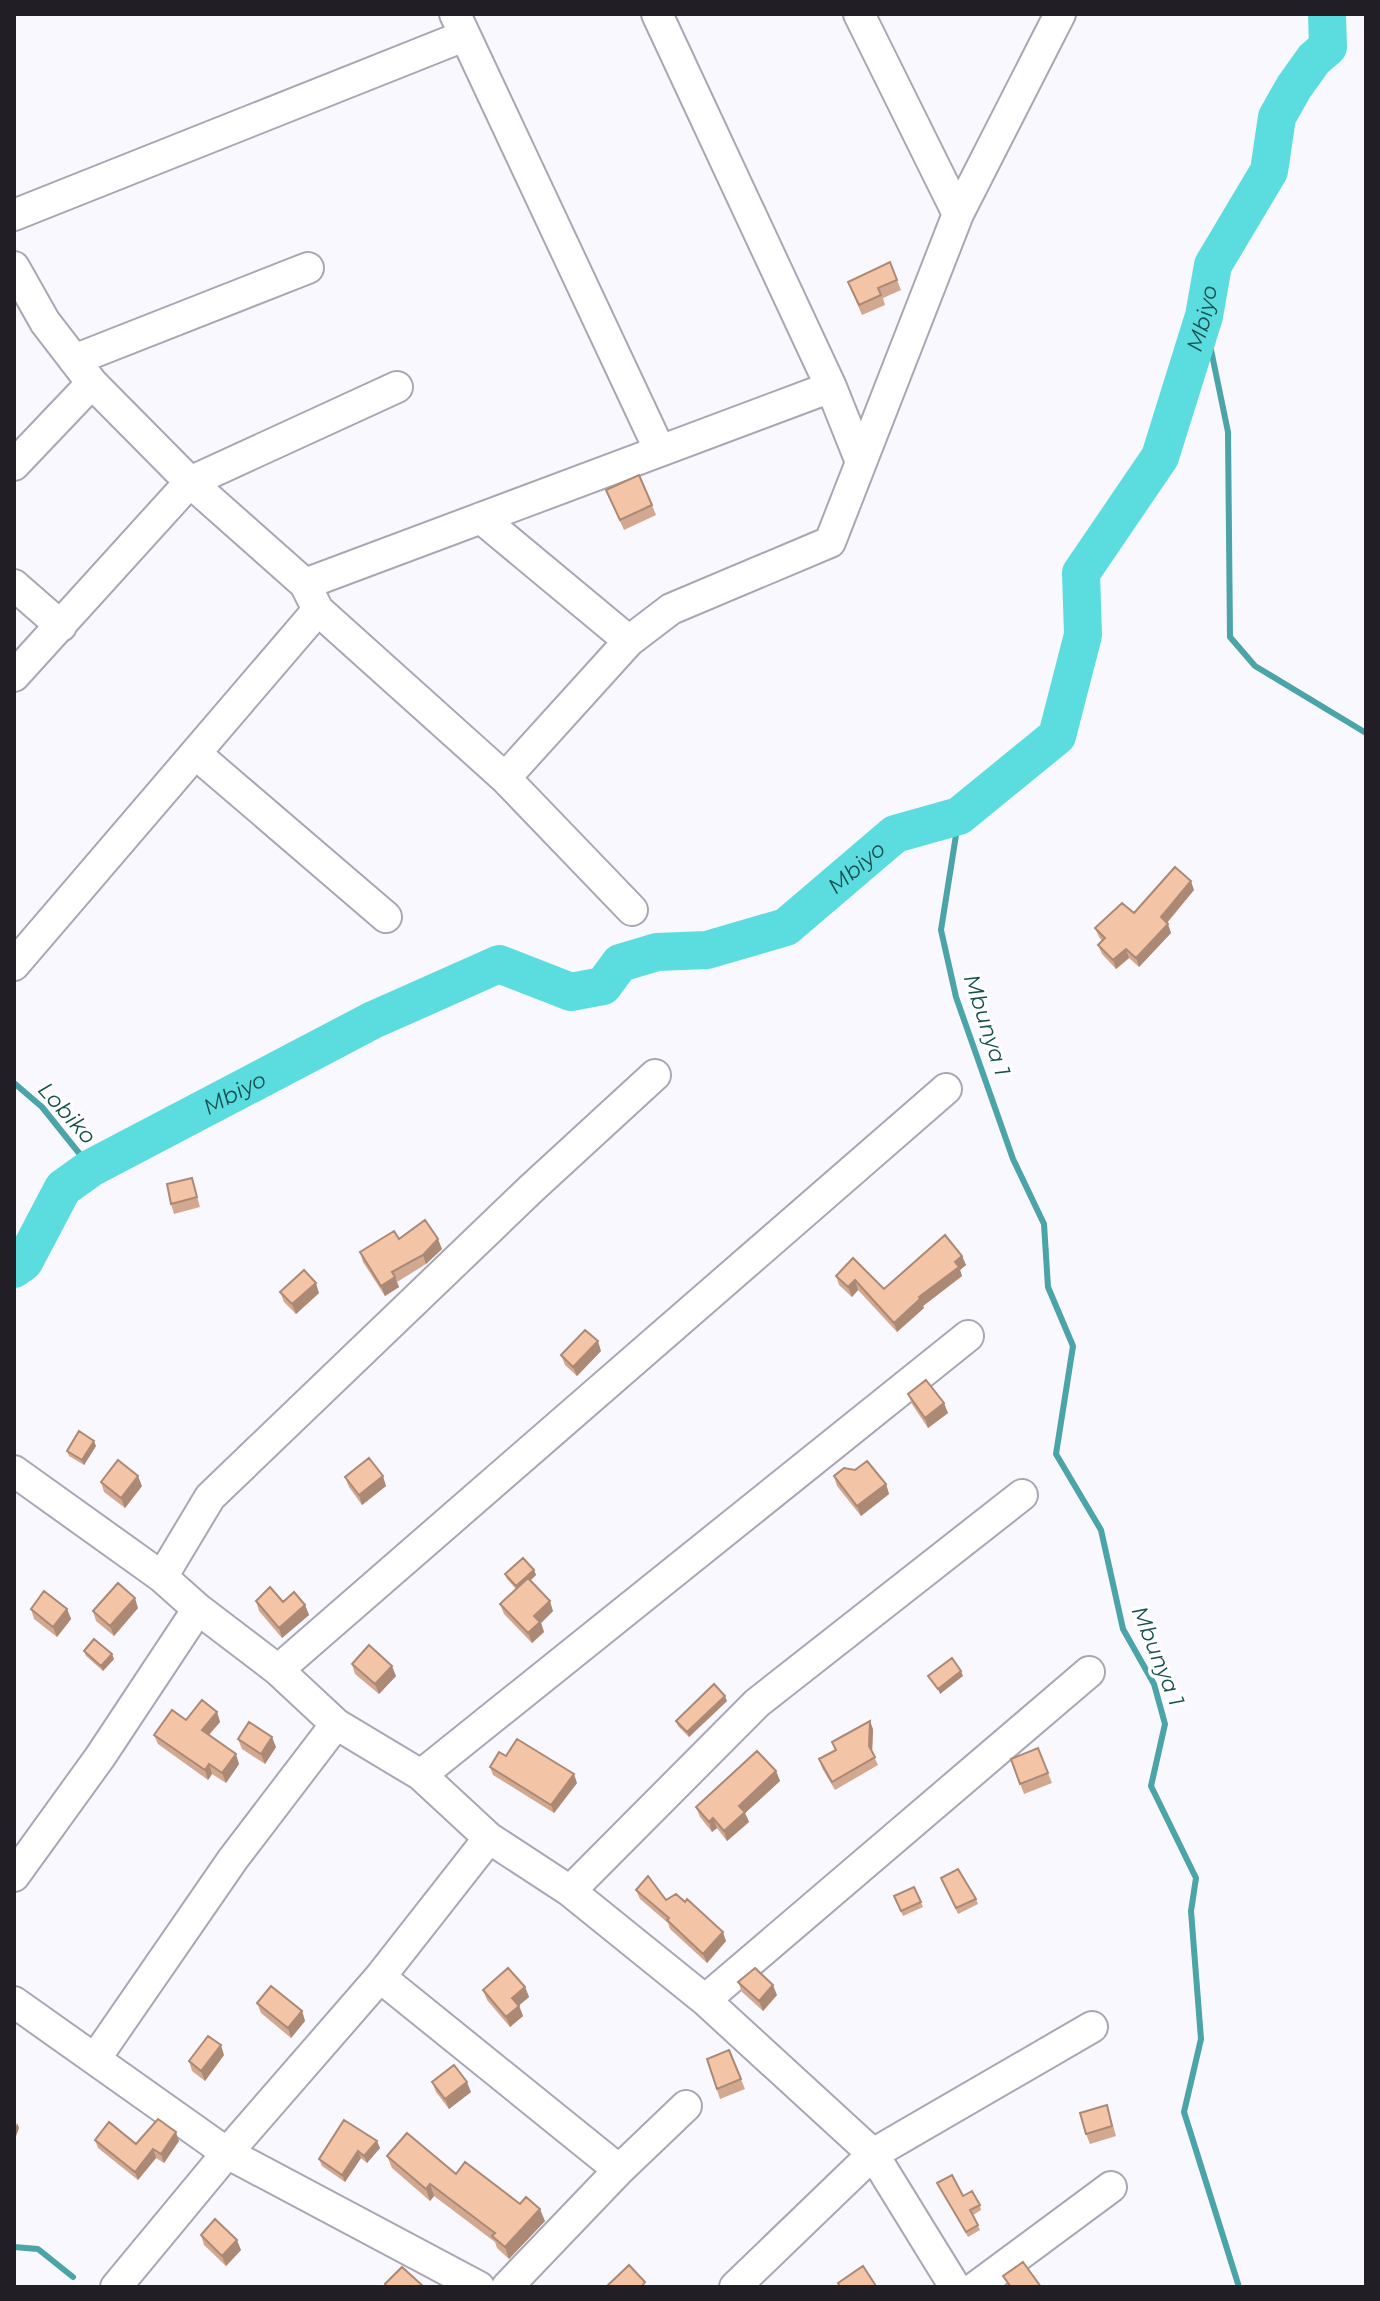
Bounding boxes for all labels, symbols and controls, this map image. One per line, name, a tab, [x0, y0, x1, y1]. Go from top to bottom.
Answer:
water label: Mbiyo	[1180, 283, 1223, 355]
water label: Mbiyo	[822, 835, 890, 899]
water label: Mbunya 1	[958, 971, 1016, 1079]
water label: Mbiyo	[198, 1065, 270, 1120]
water label: Lobiko	[32, 1077, 102, 1149]
water label: Mbunya 1	[1126, 1602, 1190, 1710]

